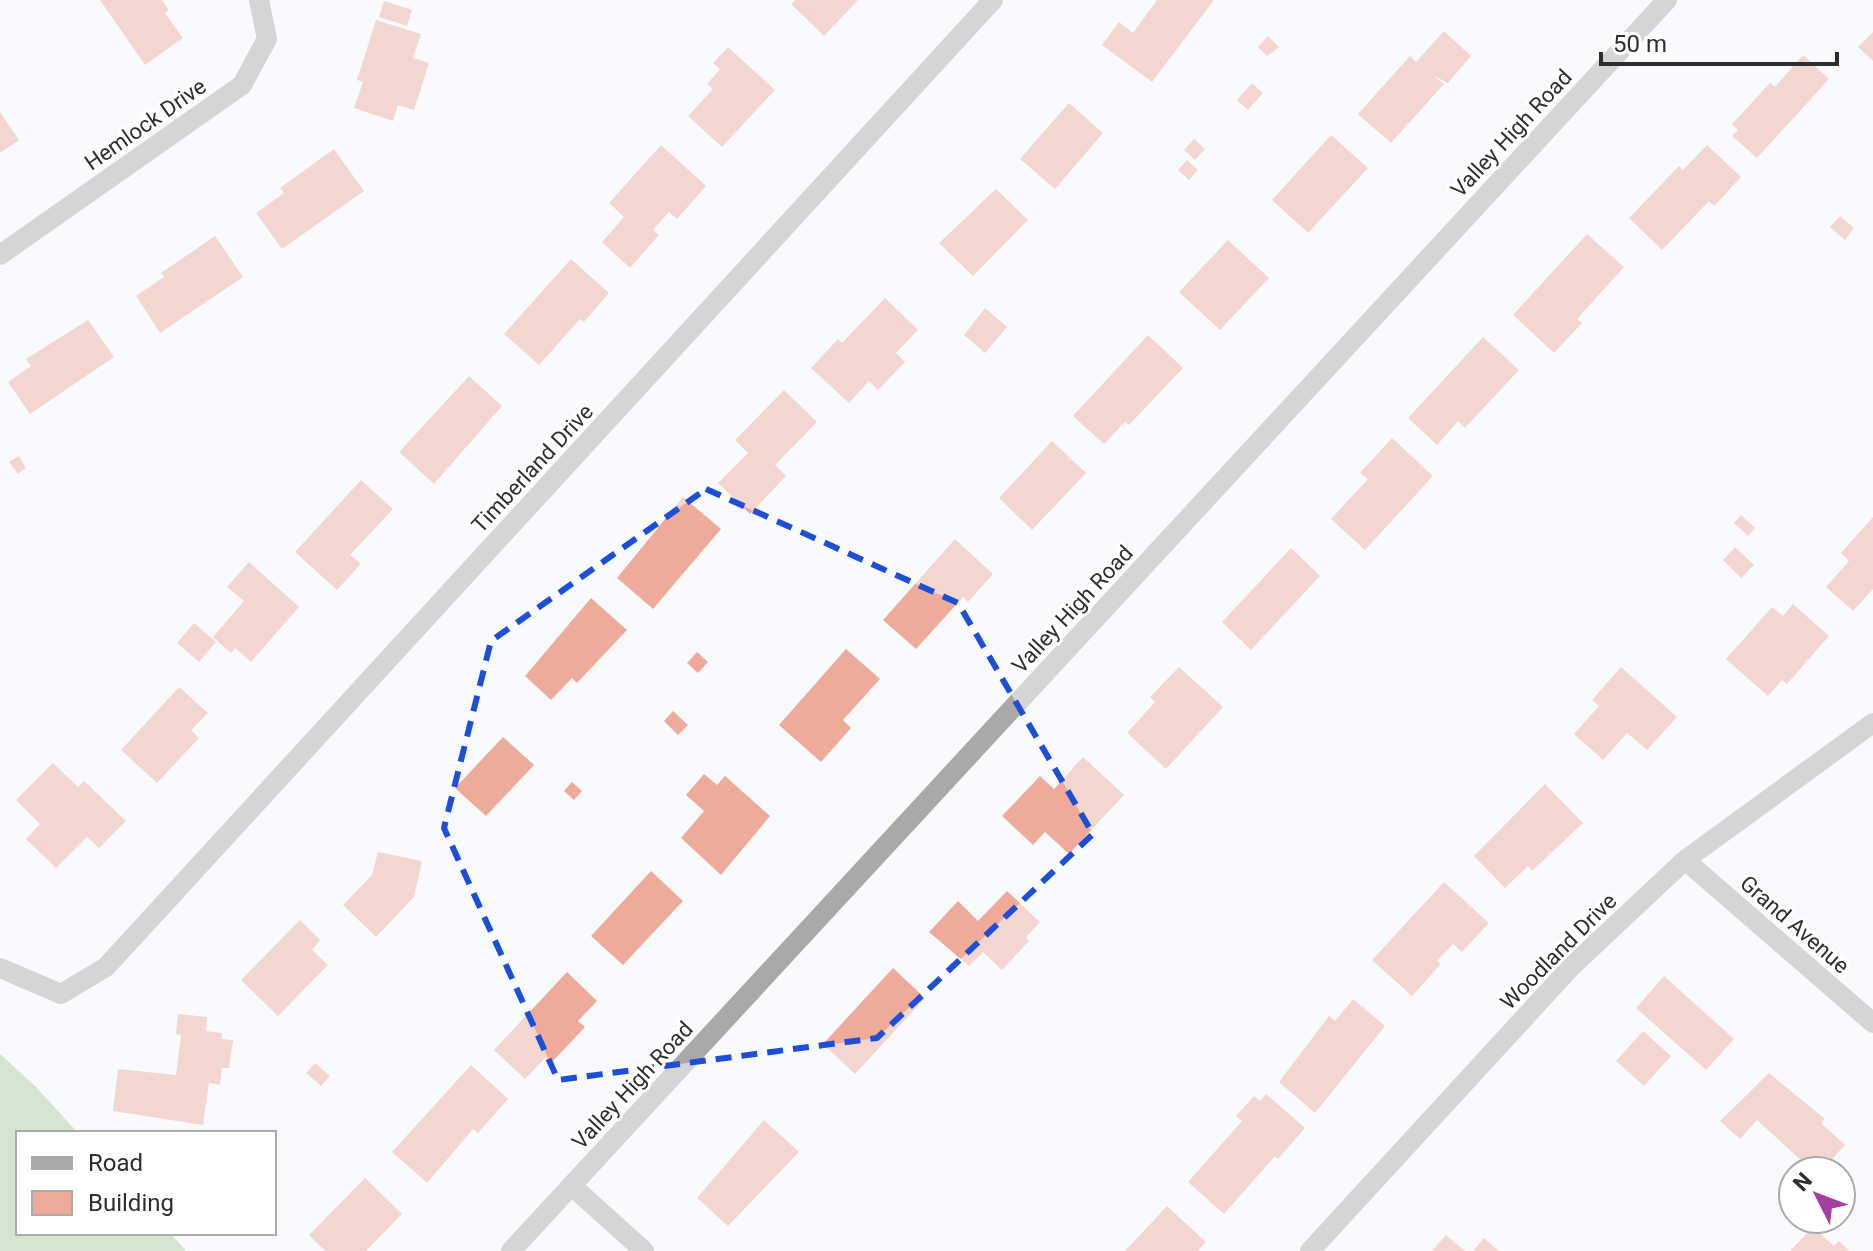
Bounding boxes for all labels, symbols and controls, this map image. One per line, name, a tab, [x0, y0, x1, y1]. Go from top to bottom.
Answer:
scale bar	[1601, 16, 1837, 66]
text: 50 m	[1613, 30, 1667, 58]
street label: Valley High Road	[1446, 64, 1577, 202]
street label: Hemlock Drive	[80, 73, 211, 175]
street label: Timberland Drive	[467, 399, 598, 538]
street label: Valley High Road	[1007, 540, 1138, 678]
street label: Grand Avenue	[1735, 870, 1854, 978]
street label: Woodland Drive	[1495, 888, 1621, 1014]
street label: Valley High Road	[567, 1016, 698, 1154]
legend	[16, 1131, 276, 1235]
text: Road	[88, 1149, 143, 1177]
north arrow	[1777, 1155, 1857, 1235]
text: N	[1788, 1168, 1817, 1196]
text: Building	[88, 1189, 174, 1217]

